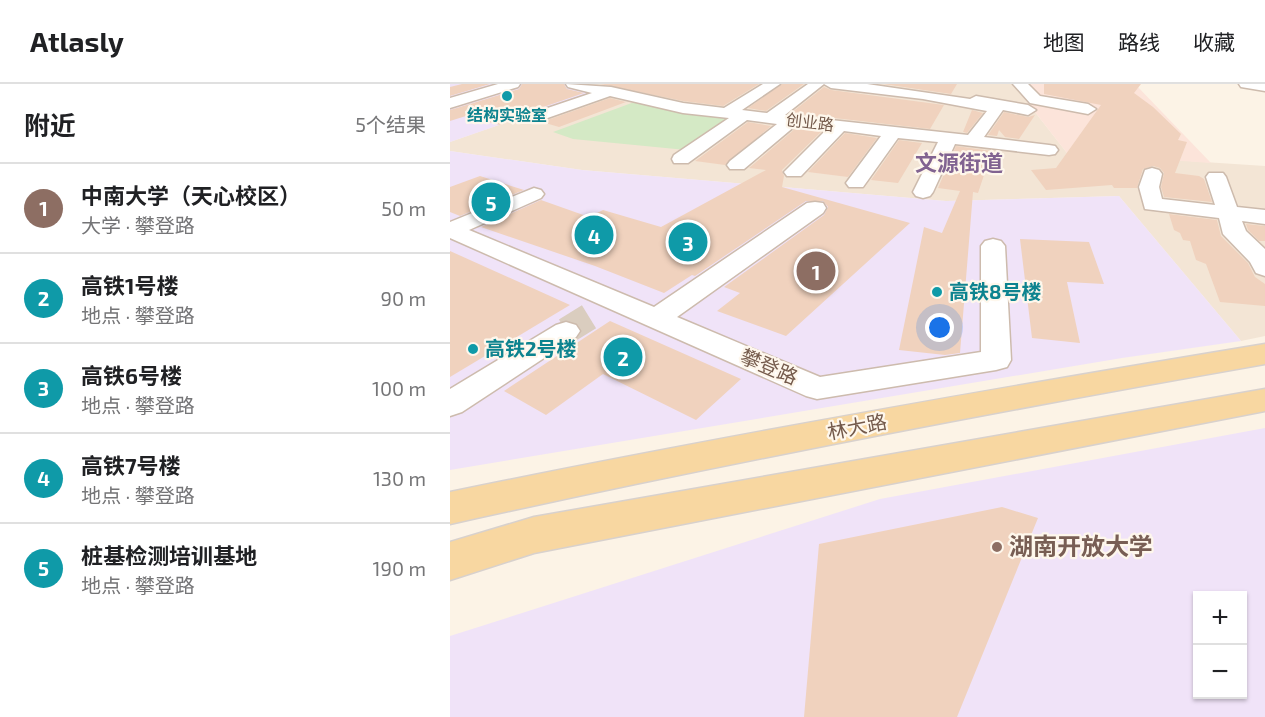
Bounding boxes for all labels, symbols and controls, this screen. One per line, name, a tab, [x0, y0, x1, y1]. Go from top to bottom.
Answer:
text: Atlasly	[30, 24, 124, 58]
text: 地图	[1043, 29, 1085, 54]
text: 路线	[1118, 29, 1160, 54]
text: 收藏	[1193, 29, 1235, 54]
marker: 结构实验室	[500, 89, 514, 103]
place label: 结构实验室	[467, 105, 547, 124]
text: 附近	[24, 109, 76, 140]
street label: 创业路	[785, 109, 835, 134]
text: 5个结果	[355, 112, 426, 136]
district label: 文源街道	[915, 149, 1003, 175]
pin: 5	[472, 180, 510, 224]
text: 中南大学（天心校区）	[81, 182, 301, 208]
text: 1	[39, 196, 48, 220]
text: 50 m	[381, 196, 426, 220]
pin: 4	[574, 212, 614, 258]
text: 大学 · 攀登路	[81, 213, 195, 237]
pin: 3	[668, 220, 708, 264]
pin: 1	[796, 248, 836, 294]
text: 高铁1号楼	[81, 272, 179, 298]
place label: 高铁8号楼	[949, 279, 1041, 303]
marker: 高铁8号楼	[930, 285, 944, 299]
text: 2	[38, 286, 49, 310]
text: 90 m	[381, 286, 426, 310]
text: 地点 · 攀登路	[81, 303, 195, 327]
your location	[925, 313, 954, 342]
pin: 2	[604, 334, 642, 380]
place label: 高铁2号楼	[485, 336, 577, 360]
marker: 高铁2号楼	[466, 342, 480, 356]
street label: 攀登路	[737, 343, 802, 389]
text: 高铁6号楼	[81, 362, 182, 388]
text: 3	[38, 376, 49, 400]
text: 100 m	[372, 376, 426, 400]
text: 地点 · 攀登路	[81, 393, 195, 417]
street label: 林大路	[825, 409, 889, 444]
text: 高铁7号楼	[81, 452, 181, 478]
text: 4	[37, 466, 50, 490]
text: 130 m	[373, 466, 426, 490]
text: 地点 · 攀登路	[81, 483, 195, 507]
place label: 湖南开放大学	[1009, 531, 1153, 560]
marker: 湖南开放大学	[990, 540, 1004, 554]
text: 桩基检测培训基地	[81, 542, 257, 568]
text: 5	[38, 556, 49, 580]
text: 190 m	[373, 556, 426, 580]
text: 地点 · 攀登路	[81, 573, 195, 597]
map controls	[1193, 591, 1247, 699]
button: +	[1193, 591, 1247, 645]
button: −	[1193, 645, 1247, 699]

